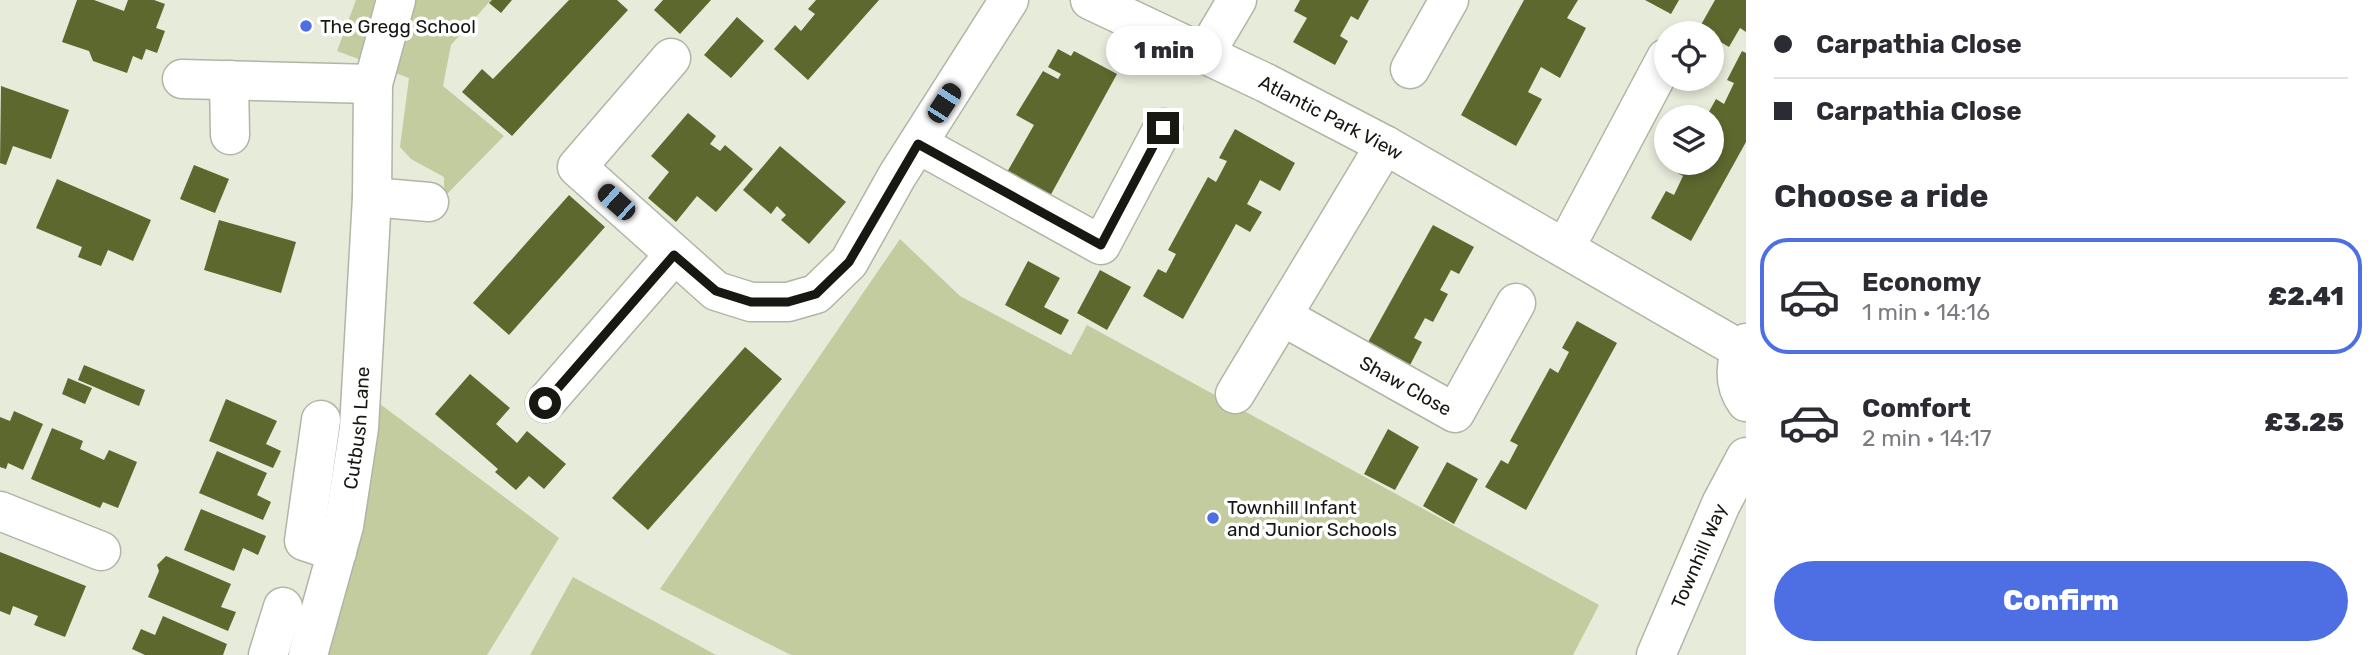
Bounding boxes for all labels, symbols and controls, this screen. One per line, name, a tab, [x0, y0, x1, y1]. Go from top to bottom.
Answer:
place label: The Gregg School	[320, 15, 476, 38]
marker: The Gregg School	[298, 18, 314, 34]
map controls	[1654, 21, 1724, 175]
button: locate	[1654, 21, 1724, 91]
callout: 1 min	[1105, 26, 1221, 76]
text: Carpathia Close	[1816, 29, 2022, 60]
text: 1 min	[1134, 36, 1194, 64]
street label: Atlantic Park View	[1255, 70, 1407, 164]
car	[924, 80, 965, 126]
text: Carpathia Close	[1816, 96, 2022, 127]
button: layers	[1654, 105, 1724, 175]
route end	[1147, 112, 1179, 144]
text: Choose a ride	[1774, 177, 1988, 215]
car	[594, 180, 639, 224]
icon: car	[1778, 265, 1841, 328]
text: Economy	[1862, 267, 1981, 298]
text: £2.41	[2268, 281, 2344, 312]
text: 1 min · 14:16	[1862, 298, 1990, 326]
street label: Shaw Close	[1356, 351, 1456, 420]
street label: Cutbush Lane	[338, 366, 374, 491]
route start	[529, 387, 561, 419]
icon: car	[1778, 391, 1841, 454]
text: Comfort	[1862, 393, 1971, 424]
text: £3.25	[2264, 407, 2344, 438]
text: 2 min · 14:17	[1862, 424, 1992, 452]
place label: Townhill Infant and Junior Schools	[1227, 496, 1397, 541]
street label: Townhill Way	[1666, 500, 1731, 612]
marker: Townhill Infant and Junior Schools	[1205, 510, 1221, 526]
button: Confirm	[1774, 561, 2348, 641]

